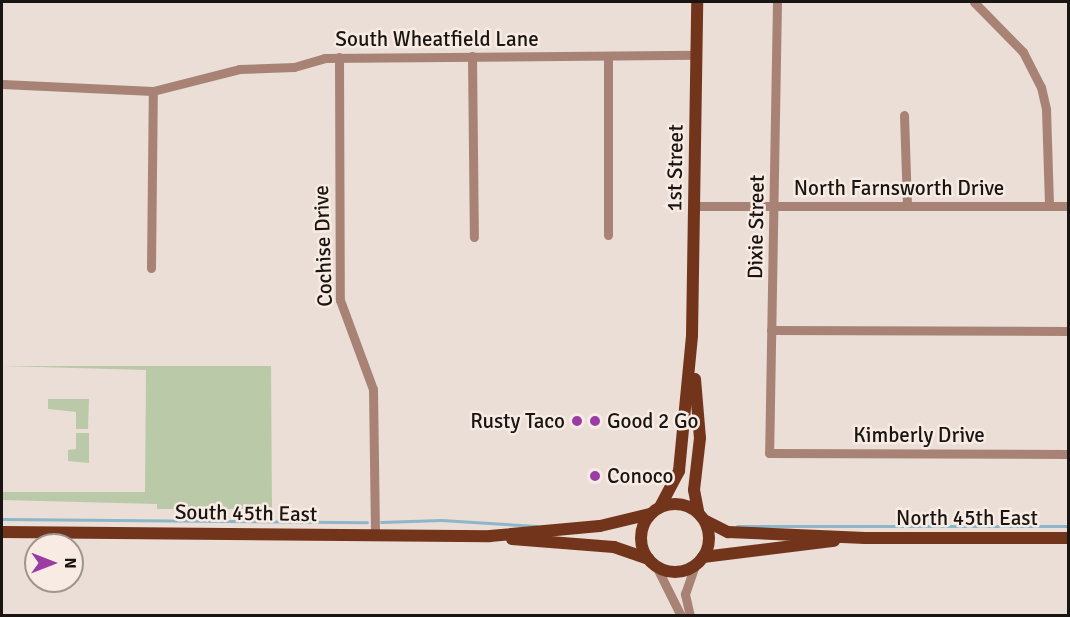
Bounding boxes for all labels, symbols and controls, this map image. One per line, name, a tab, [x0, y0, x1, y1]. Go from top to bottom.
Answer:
street label: South Wheatfield Lane	[335, 26, 539, 52]
street label: 1st Street	[662, 124, 688, 212]
street label: Dixie Street	[742, 175, 770, 279]
street label: North Farnsworth Drive	[794, 175, 1004, 201]
street label: Cochise Drive	[308, 185, 338, 307]
place label: Rusty Taco	[470, 408, 565, 434]
place label: Good 2 Go	[607, 408, 698, 434]
marker: Rusty Taco	[570, 414, 584, 428]
marker: Good 2 Go	[588, 414, 602, 428]
street label: Kimberly Drive	[853, 422, 985, 448]
place label: Conoco	[607, 463, 674, 489]
marker: Conoco	[588, 469, 602, 483]
street label: South 45th East	[175, 499, 317, 527]
street label: North 45th East	[896, 505, 1038, 531]
north arrow	[24, 533, 84, 593]
text: N	[60, 557, 80, 569]

